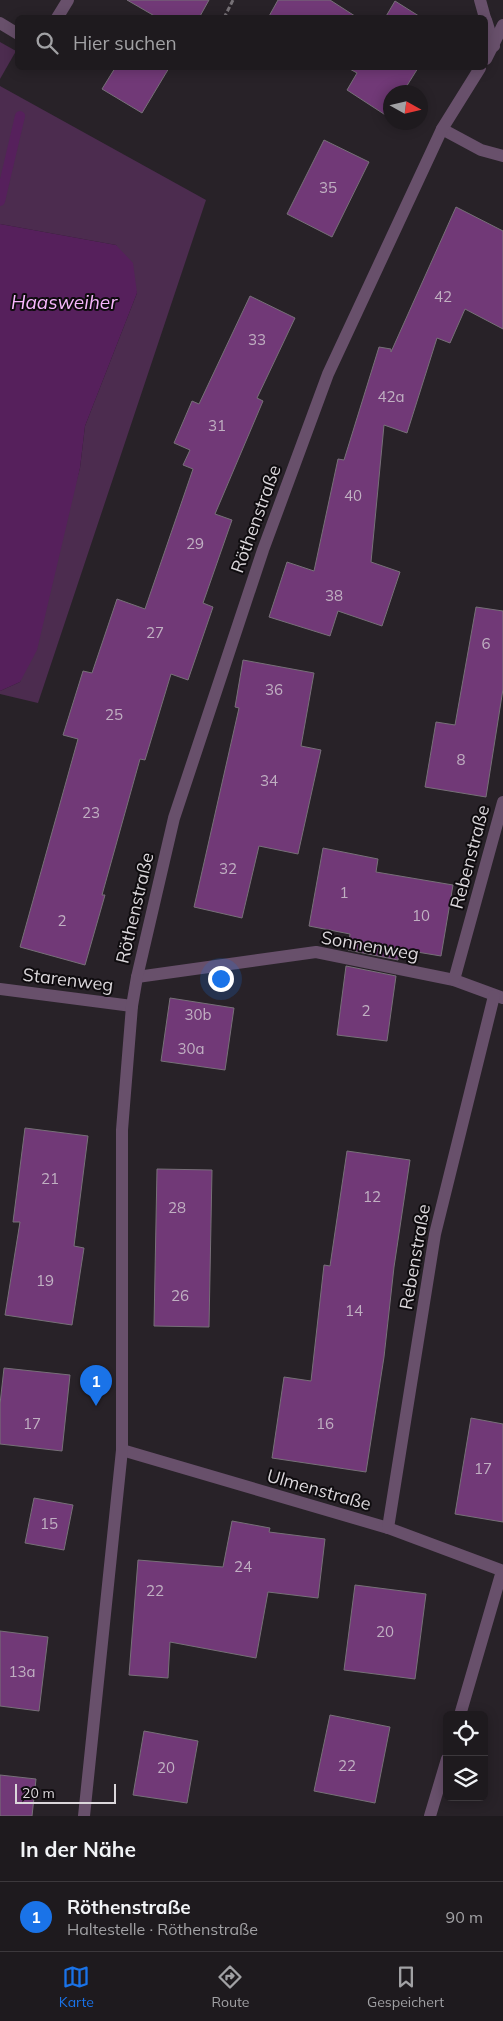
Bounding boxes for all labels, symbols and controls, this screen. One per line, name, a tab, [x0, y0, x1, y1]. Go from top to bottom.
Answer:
search box	[15, 15, 488, 70]
icon: search	[33, 29, 61, 57]
text: Hier suchen	[73, 31, 177, 55]
north arrow	[383, 85, 428, 130]
house number: 35	[319, 178, 337, 197]
house number: 42	[434, 287, 452, 306]
water label: Haasweiher	[11, 290, 118, 314]
house number: 33	[248, 330, 266, 349]
house number: 42a	[377, 387, 405, 406]
house number: 31	[208, 416, 226, 435]
street label: Röthenstraße	[225, 462, 286, 576]
house number: 40	[344, 486, 362, 505]
house number: 29	[186, 534, 204, 553]
house number: 38	[325, 586, 343, 605]
house number: 27	[146, 623, 164, 642]
house number: 6	[481, 634, 491, 653]
house number: 36	[265, 680, 283, 699]
house number: 25	[105, 705, 123, 724]
house number: 8	[456, 750, 466, 769]
house number: 34	[260, 771, 278, 790]
street label: Rebenstraße	[445, 802, 494, 911]
house number: 23	[82, 803, 100, 822]
street label: Röthenstraße	[111, 850, 158, 966]
house number: 32	[219, 859, 237, 878]
house number: 1	[339, 883, 349, 902]
house number: 10	[412, 906, 430, 925]
house number: 2	[57, 911, 67, 930]
street label: Sonnenweg	[319, 926, 421, 965]
street label: Starenweg	[21, 963, 115, 996]
your location	[208, 966, 234, 992]
house number: 2	[361, 1001, 371, 1020]
house number: 30b	[184, 1005, 212, 1024]
house number: 30a	[177, 1039, 205, 1058]
house number: 21	[41, 1169, 59, 1188]
house number: 12	[363, 1187, 381, 1206]
house number: 28	[168, 1198, 186, 1217]
street label: Rebenstraße	[394, 1202, 435, 1311]
house number: 19	[36, 1271, 54, 1290]
house number: 26	[171, 1286, 189, 1305]
house number: 14	[345, 1301, 363, 1320]
pin: 1	[80, 1365, 112, 1406]
house number: 17	[23, 1414, 41, 1433]
house number: 16	[316, 1414, 334, 1433]
house number: 17	[474, 1459, 492, 1478]
street label: Ulmenstraße	[264, 1464, 374, 1515]
house number: 15	[40, 1514, 58, 1533]
house number: 24	[234, 1557, 252, 1576]
house number: 22	[146, 1581, 164, 1600]
house number: 20	[376, 1622, 394, 1641]
house number: 13a	[8, 1662, 36, 1681]
map controls	[443, 1711, 488, 1801]
button: locate	[443, 1711, 488, 1756]
house number: 22	[338, 1756, 356, 1775]
button: layers	[443, 1756, 488, 1801]
house number: 20	[157, 1758, 175, 1777]
scale bar	[15, 1781, 116, 1804]
text: 20 m	[22, 1784, 55, 1802]
text: In der Nähe	[20, 1836, 136, 1862]
text: Röthenstraße	[67, 1895, 191, 1919]
text: 1	[31, 1907, 41, 1927]
text: 90 m	[446, 1907, 483, 1927]
text: Haltestelle · Röthenstraße	[67, 1919, 258, 1939]
tab: Karte	[59, 1963, 94, 2011]
tab: Route	[211, 1963, 249, 2011]
tab: Gespeichert	[367, 1963, 444, 2011]

